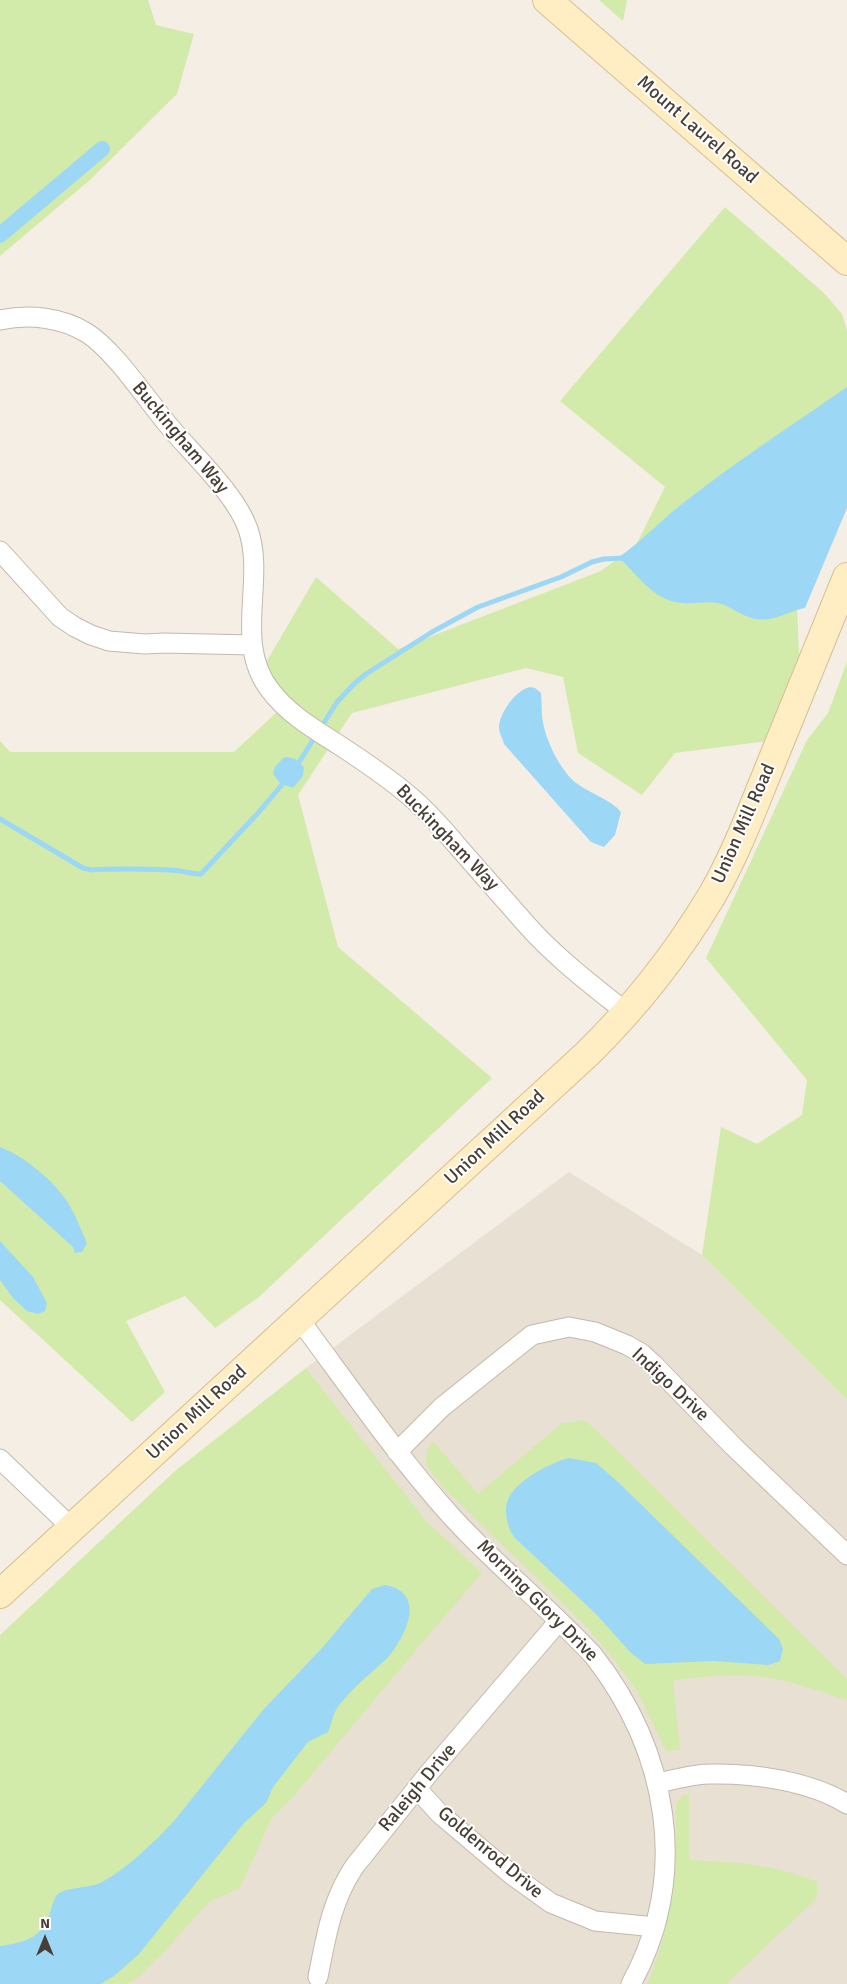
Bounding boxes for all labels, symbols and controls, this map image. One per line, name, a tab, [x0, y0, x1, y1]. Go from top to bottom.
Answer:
street label: Mount Laurel Road	[632, 71, 762, 189]
street label: Buckingham Way	[127, 378, 233, 498]
street label: Union Mill Road	[707, 760, 781, 888]
street label: Buckingham Way	[391, 780, 503, 896]
street label: Union Mill Road	[440, 1086, 550, 1190]
street label: Indigo Drive	[627, 1343, 713, 1427]
street label: Union Mill Road	[142, 1361, 252, 1465]
street label: Morning Glory Drive	[471, 1535, 603, 1667]
street label: Raleigh Drive	[375, 1739, 461, 1837]
street label: Goldenrod Drive	[433, 1802, 547, 1904]
north arrow	[20, 1914, 70, 1964]
text: N	[40, 1915, 50, 1932]

